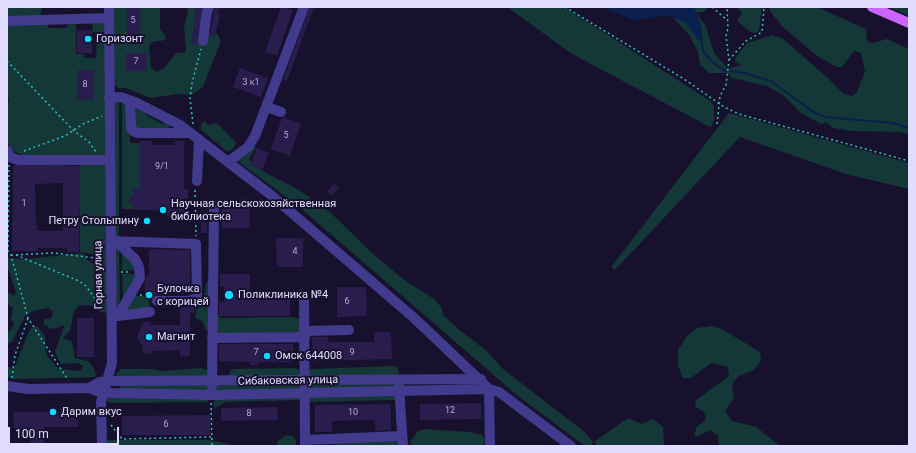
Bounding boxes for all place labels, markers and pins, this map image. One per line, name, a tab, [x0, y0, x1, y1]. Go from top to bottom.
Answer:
place label: Горизонт	[96, 32, 143, 46]
marker: Горизонт	[83, 34, 93, 44]
place label: Научная сельскохозяйственная библиотека	[171, 197, 336, 223]
marker: Научная сельскохозяйственная библиотека	[158, 205, 168, 215]
place label: Петру Столыпину	[48, 214, 139, 228]
marker: Петру Столыпину	[142, 216, 152, 226]
place label: Булочка с корицей	[157, 282, 209, 308]
place label: Поликлиника №4	[238, 288, 328, 302]
marker: Поликлиника №4	[223, 289, 235, 301]
marker: Булочка с корицей	[144, 290, 154, 300]
place label: Магнит	[157, 330, 195, 344]
marker: Магнит	[144, 332, 154, 342]
place label: Омск 644008	[275, 349, 342, 363]
marker: Омск 644008	[262, 351, 272, 361]
place label: Дарим вкус	[61, 405, 122, 419]
marker: Дарим вкус	[48, 407, 58, 417]

